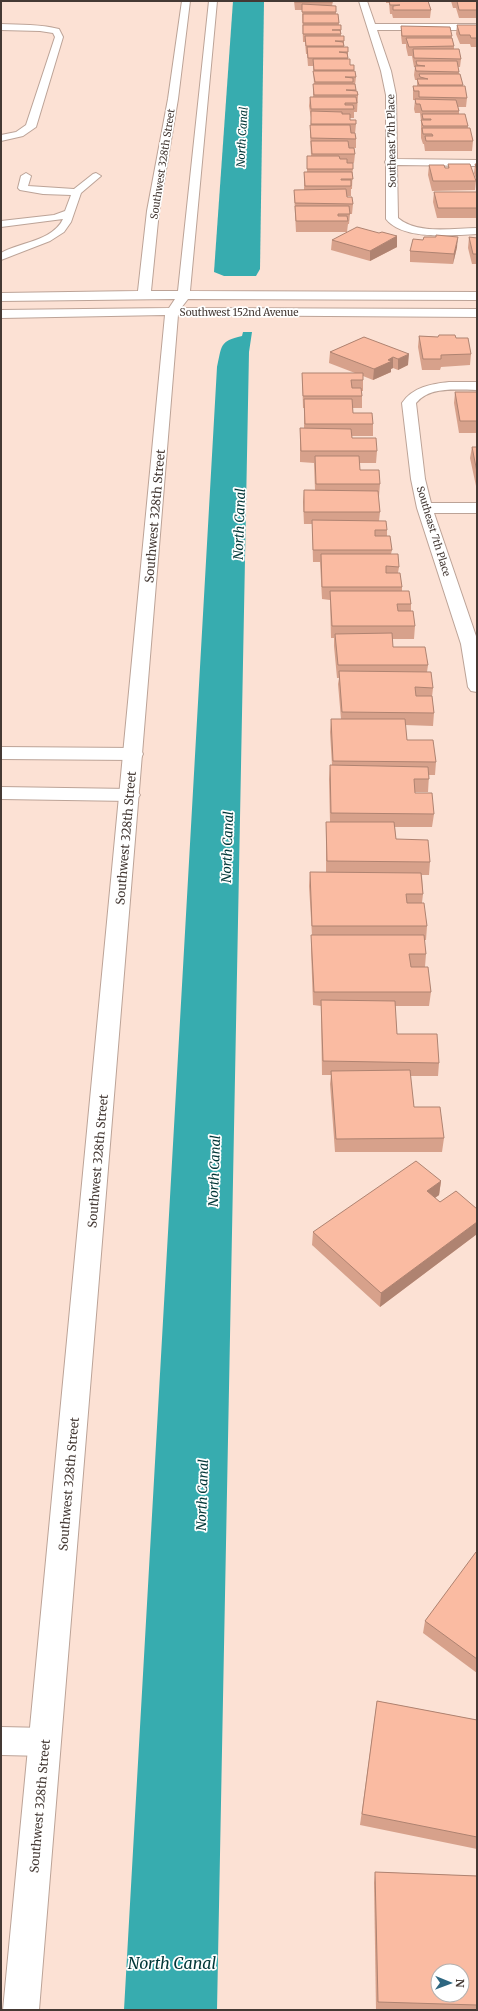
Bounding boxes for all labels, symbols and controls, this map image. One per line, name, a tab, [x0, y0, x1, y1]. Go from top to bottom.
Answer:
street label: Southeast 7th Place	[384, 94, 399, 188]
water label: North Canal	[233, 106, 251, 168]
street label: Southwest 328th Street	[147, 108, 178, 220]
street label: Southwest 152nd Avenue	[180, 306, 298, 319]
street label: Southwest 328th Street	[141, 448, 168, 583]
street label: Southeast 7th Place	[414, 484, 453, 578]
water label: North Canal	[230, 488, 249, 560]
street label: Southwest 328th Street	[112, 770, 139, 905]
water label: North Canal	[218, 811, 237, 883]
street label: Southwest 328th Street	[84, 1093, 111, 1228]
water label: North Canal	[205, 1135, 224, 1207]
street label: Southwest 328th Street	[55, 1416, 82, 1551]
water label: North Canal	[193, 1459, 212, 1531]
street label: Southwest 328th Street	[26, 1738, 53, 1873]
water label: North Canal	[128, 1953, 216, 1973]
north arrow	[430, 1963, 470, 2003]
text: N	[453, 1979, 467, 1988]

